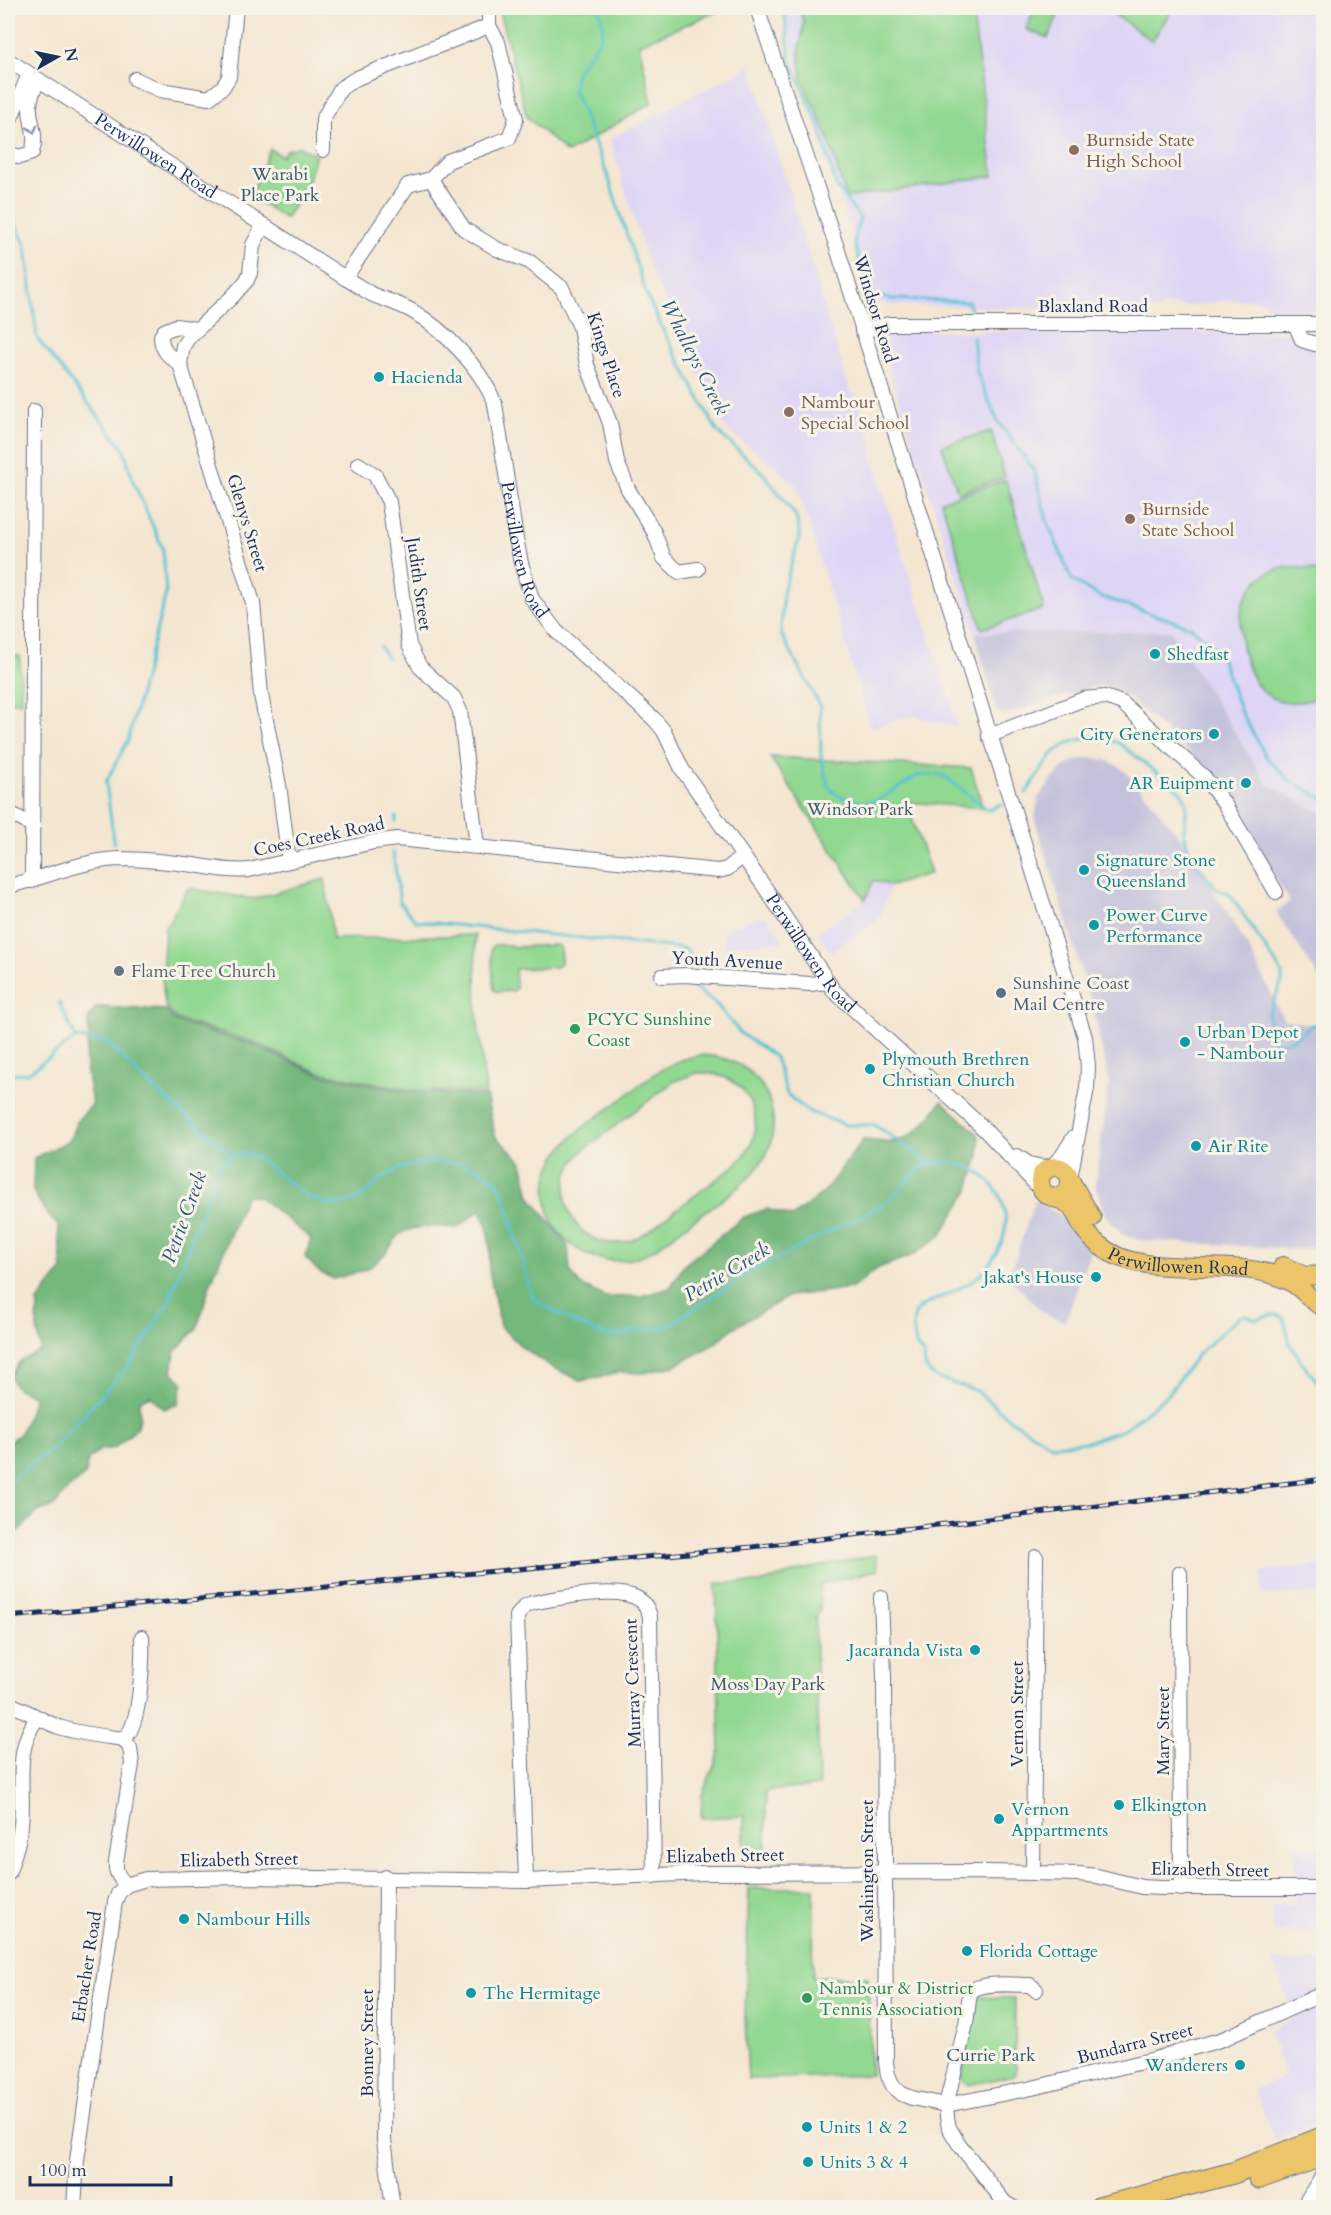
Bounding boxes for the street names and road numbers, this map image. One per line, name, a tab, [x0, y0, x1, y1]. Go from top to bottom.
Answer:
street label: Perwillowen Road	[90, 107, 222, 205]
street label: Windsor Road	[846, 251, 903, 366]
street label: Blaxland Road	[1038, 294, 1148, 319]
street label: Kings Place	[580, 309, 632, 401]
street label: Glenys Street	[220, 471, 274, 575]
street label: Perwillowen Road	[495, 480, 555, 623]
street label: Judith Street	[400, 533, 438, 633]
street label: Coes Creek Road	[251, 811, 387, 863]
street label: Perwillowen Road	[760, 889, 862, 1018]
street label: Youth Avenue	[671, 946, 783, 976]
street label: Perwillowen Road	[1103, 1241, 1250, 1282]
street label: Murray Crescent	[618, 1618, 648, 1748]
street label: Vernon Street	[1005, 1661, 1030, 1767]
street label: Mary Street	[1151, 1686, 1176, 1775]
street label: Washington Street	[855, 1799, 880, 1943]
street label: Elizabeth Street	[666, 1842, 785, 1870]
street label: Elizabeth Street	[180, 1846, 299, 1874]
street label: Elizabeth Street	[1151, 1856, 1270, 1884]
street label: Erbacher Road	[66, 1909, 108, 2024]
street label: Bonney Street	[355, 1989, 380, 2097]
street label: Bundarra Street	[1074, 2017, 1196, 2070]

